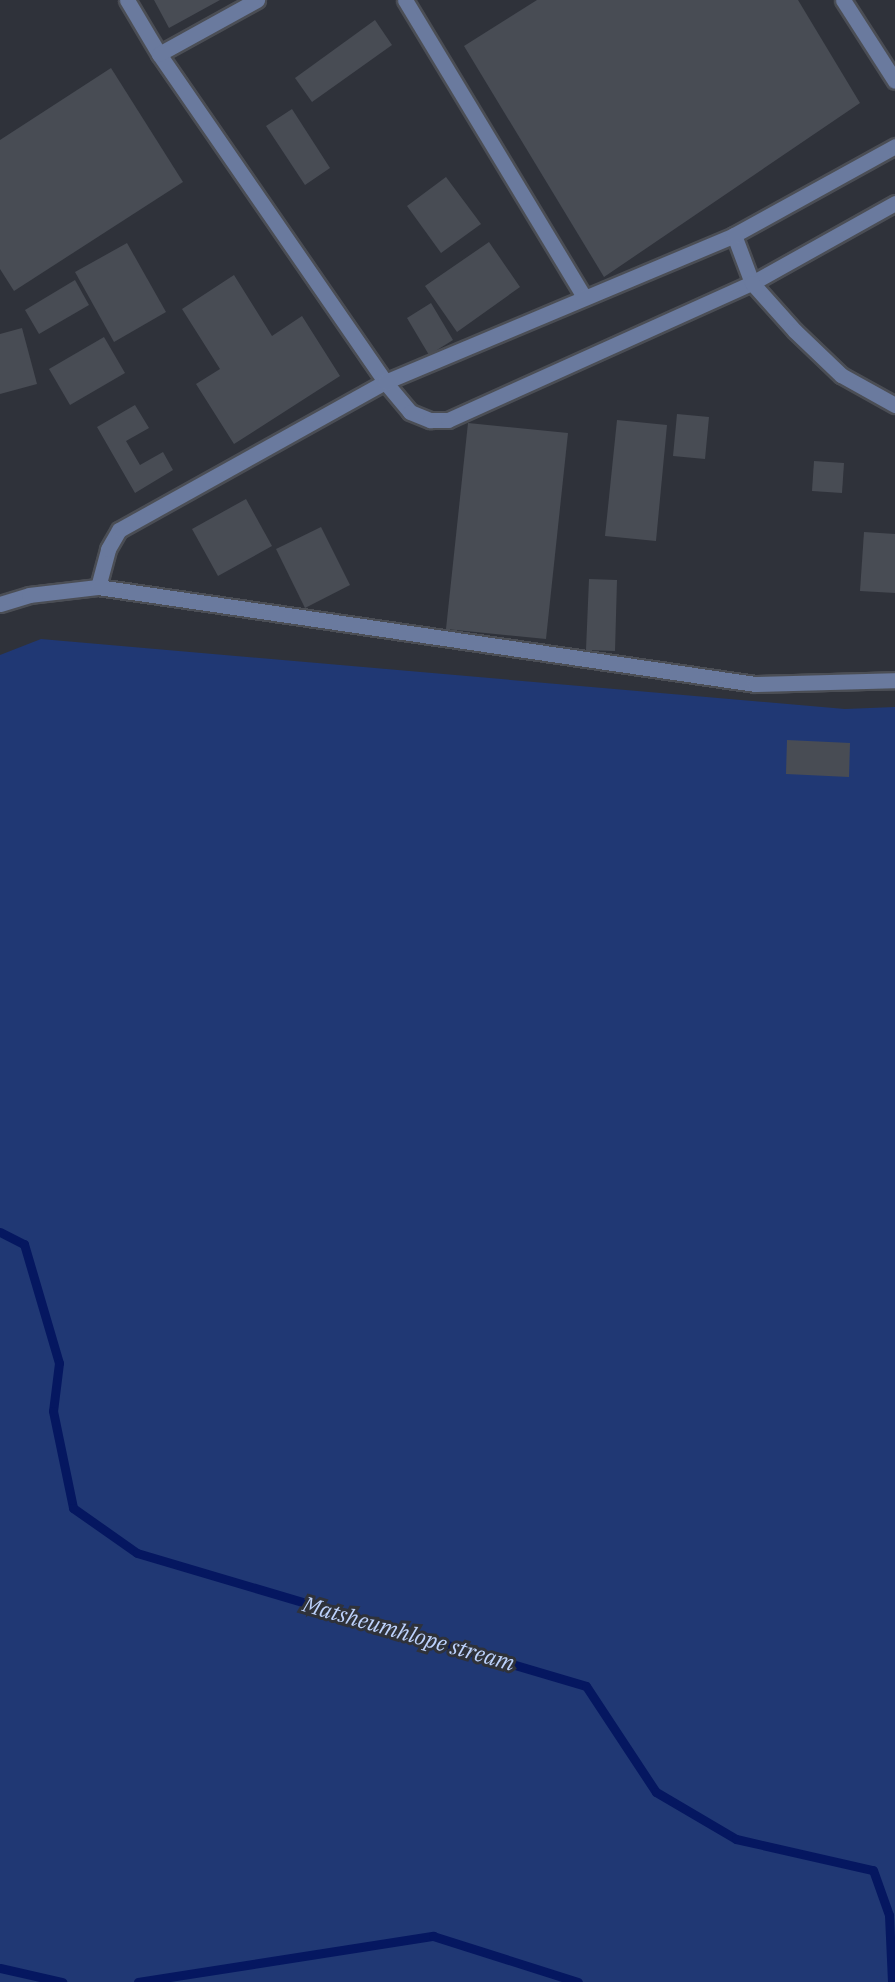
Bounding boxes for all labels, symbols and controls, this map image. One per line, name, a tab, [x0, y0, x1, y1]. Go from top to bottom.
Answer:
water label: Matsheumhlope stream	[300, 1590, 518, 1676]

